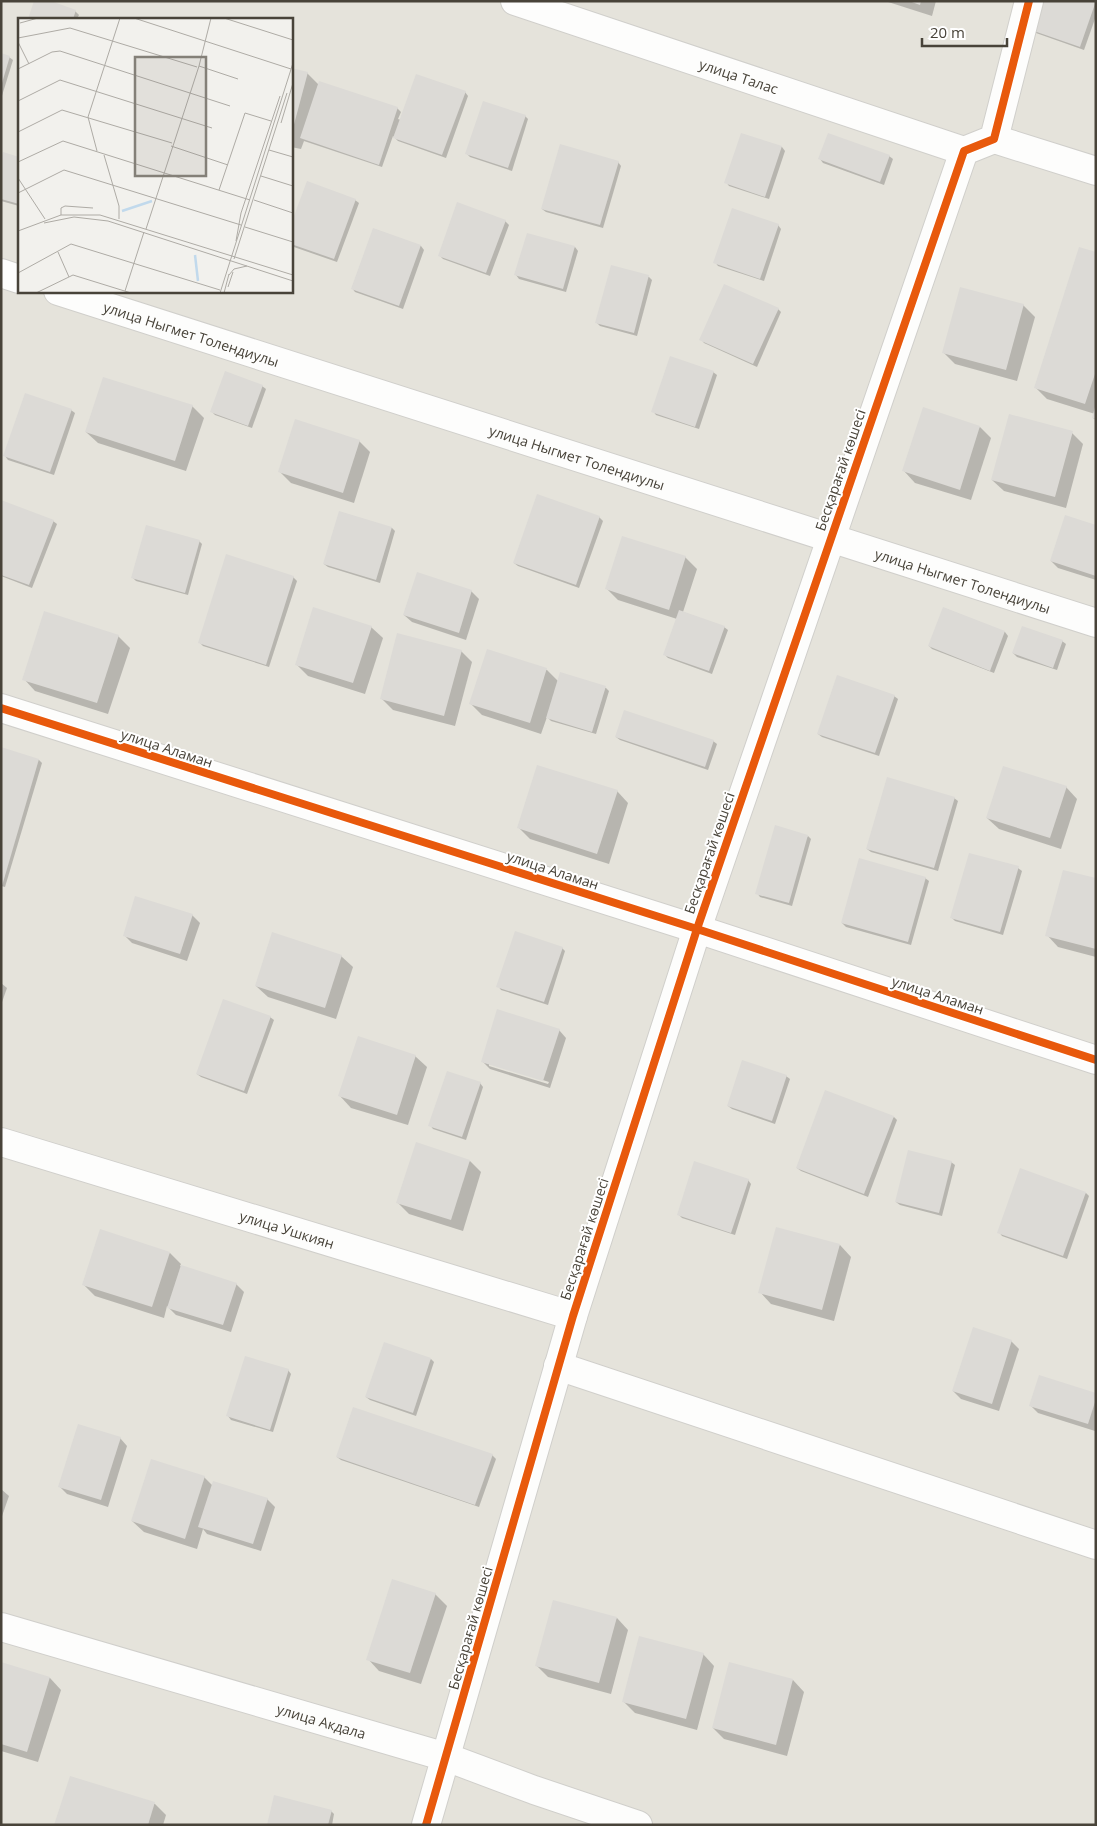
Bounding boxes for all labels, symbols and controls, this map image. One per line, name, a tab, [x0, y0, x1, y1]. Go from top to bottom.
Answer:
scale bar	[922, 15, 1007, 47]
inset map	[18, 18, 292, 292]
text: 20 m	[930, 22, 965, 42]
street label: улица Талас	[697, 54, 781, 98]
street label: улица Ныгмет Толендиулы	[101, 297, 282, 371]
street label: Бесқарағай көшесі	[810, 407, 870, 533]
street label: улица Ныгмет Толендиулы	[487, 420, 667, 494]
street label: улица Ныгмет Толендиулы	[873, 543, 1053, 617]
street label: улица Аламан	[119, 724, 215, 772]
street label: Бесқарағай көшесі	[679, 790, 739, 916]
street label: улица Аламан	[505, 846, 601, 894]
street label: улица Аламан	[890, 971, 986, 1019]
street label: Бесқарағай көшесі	[555, 1175, 613, 1303]
street label: улица Ушкиян	[237, 1206, 337, 1252]
street label: Бесқарағай көшесі	[443, 1564, 497, 1692]
street label: улица Акдала	[275, 1699, 368, 1743]

